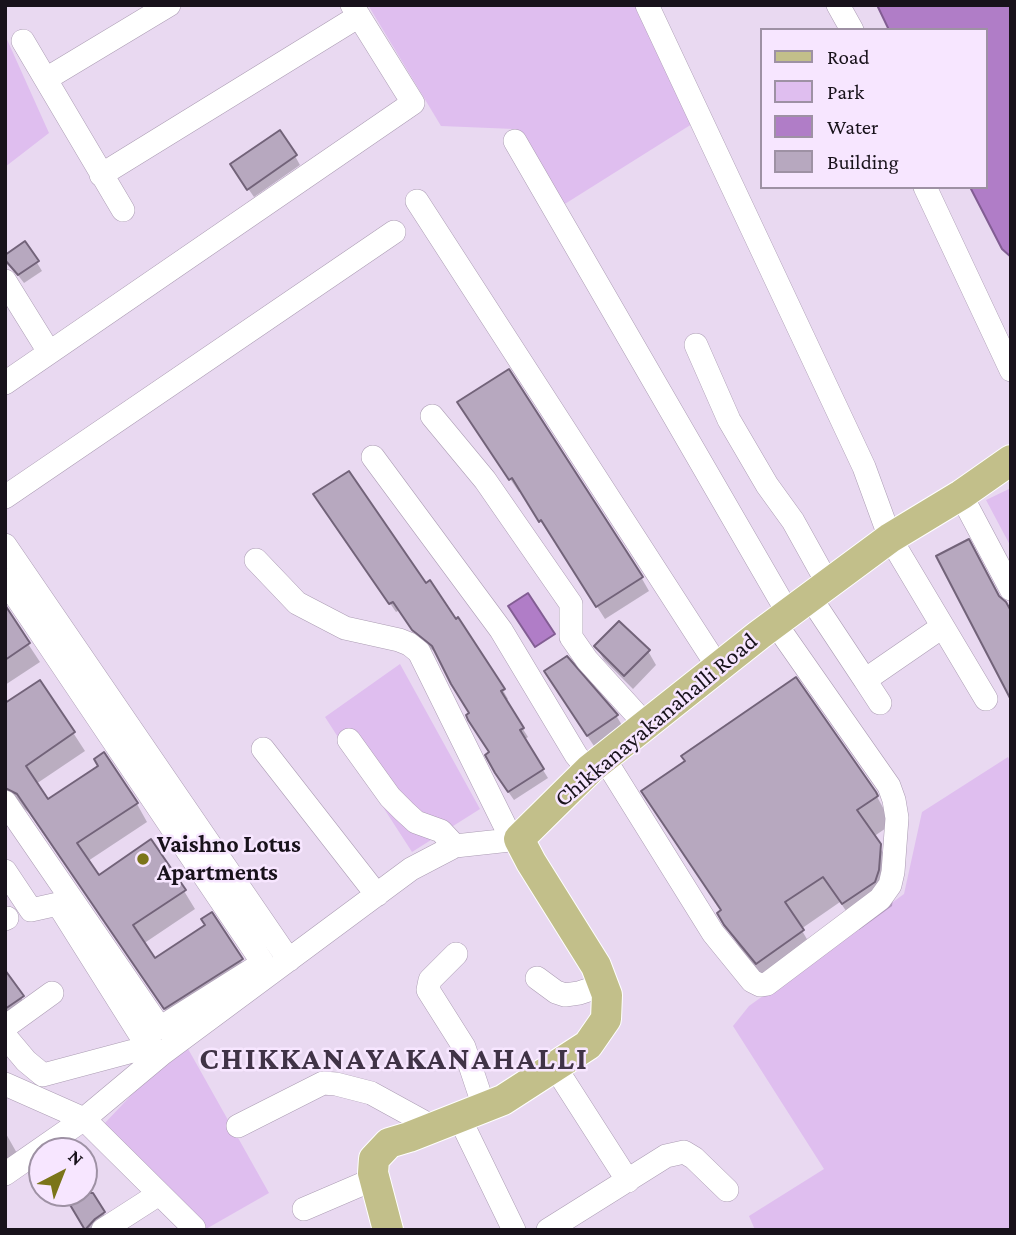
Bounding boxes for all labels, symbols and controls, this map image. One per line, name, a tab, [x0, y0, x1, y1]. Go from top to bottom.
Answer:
legend	[760, 28, 988, 189]
text: Road	[827, 45, 870, 69]
text: Park	[827, 80, 864, 104]
text: Water	[827, 115, 879, 139]
text: Building	[827, 150, 899, 174]
street label: Chikkanayakanahalli Road	[549, 627, 763, 813]
place label: Vaishno Lotus Apartments	[157, 831, 301, 887]
marker: Vaishno Lotus Apartments	[135, 851, 151, 867]
district label: CHIKKANAYAKANAHALLI	[202, 1040, 586, 1078]
north arrow	[28, 1137, 98, 1207]
text: N	[64, 1145, 88, 1170]

